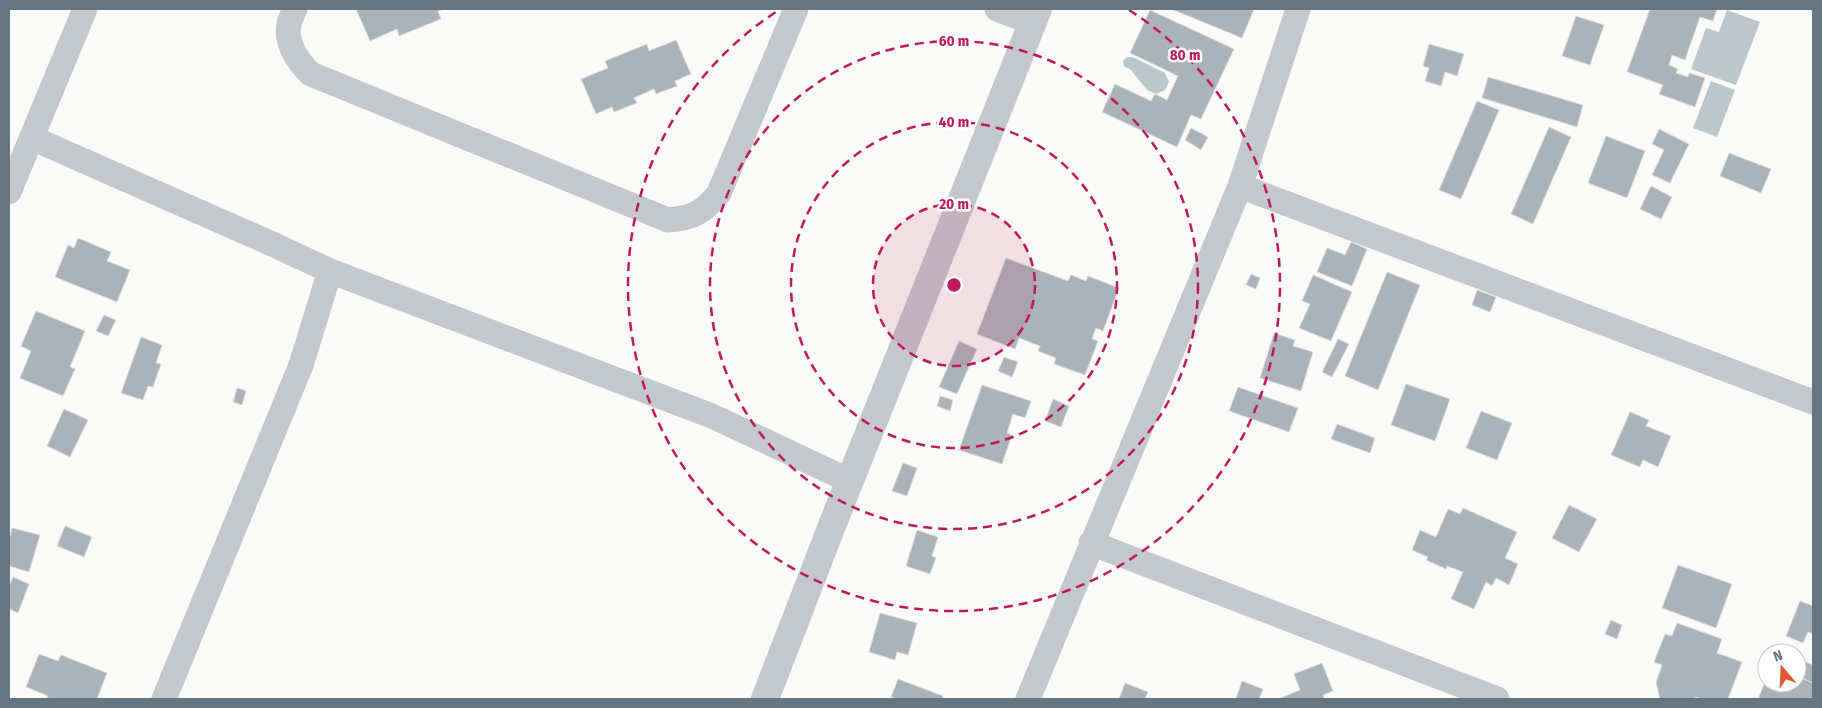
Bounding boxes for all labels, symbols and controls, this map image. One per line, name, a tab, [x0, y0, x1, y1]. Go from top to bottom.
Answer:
text: 60 m	[939, 32, 969, 50]
text: 80 m	[1170, 46, 1200, 64]
text: 40 m	[939, 113, 969, 131]
text: 20 m	[938, 195, 969, 213]
centre of rings	[945, 276, 963, 294]
north arrow	[1757, 643, 1807, 693]
text: N	[1771, 647, 1785, 666]

